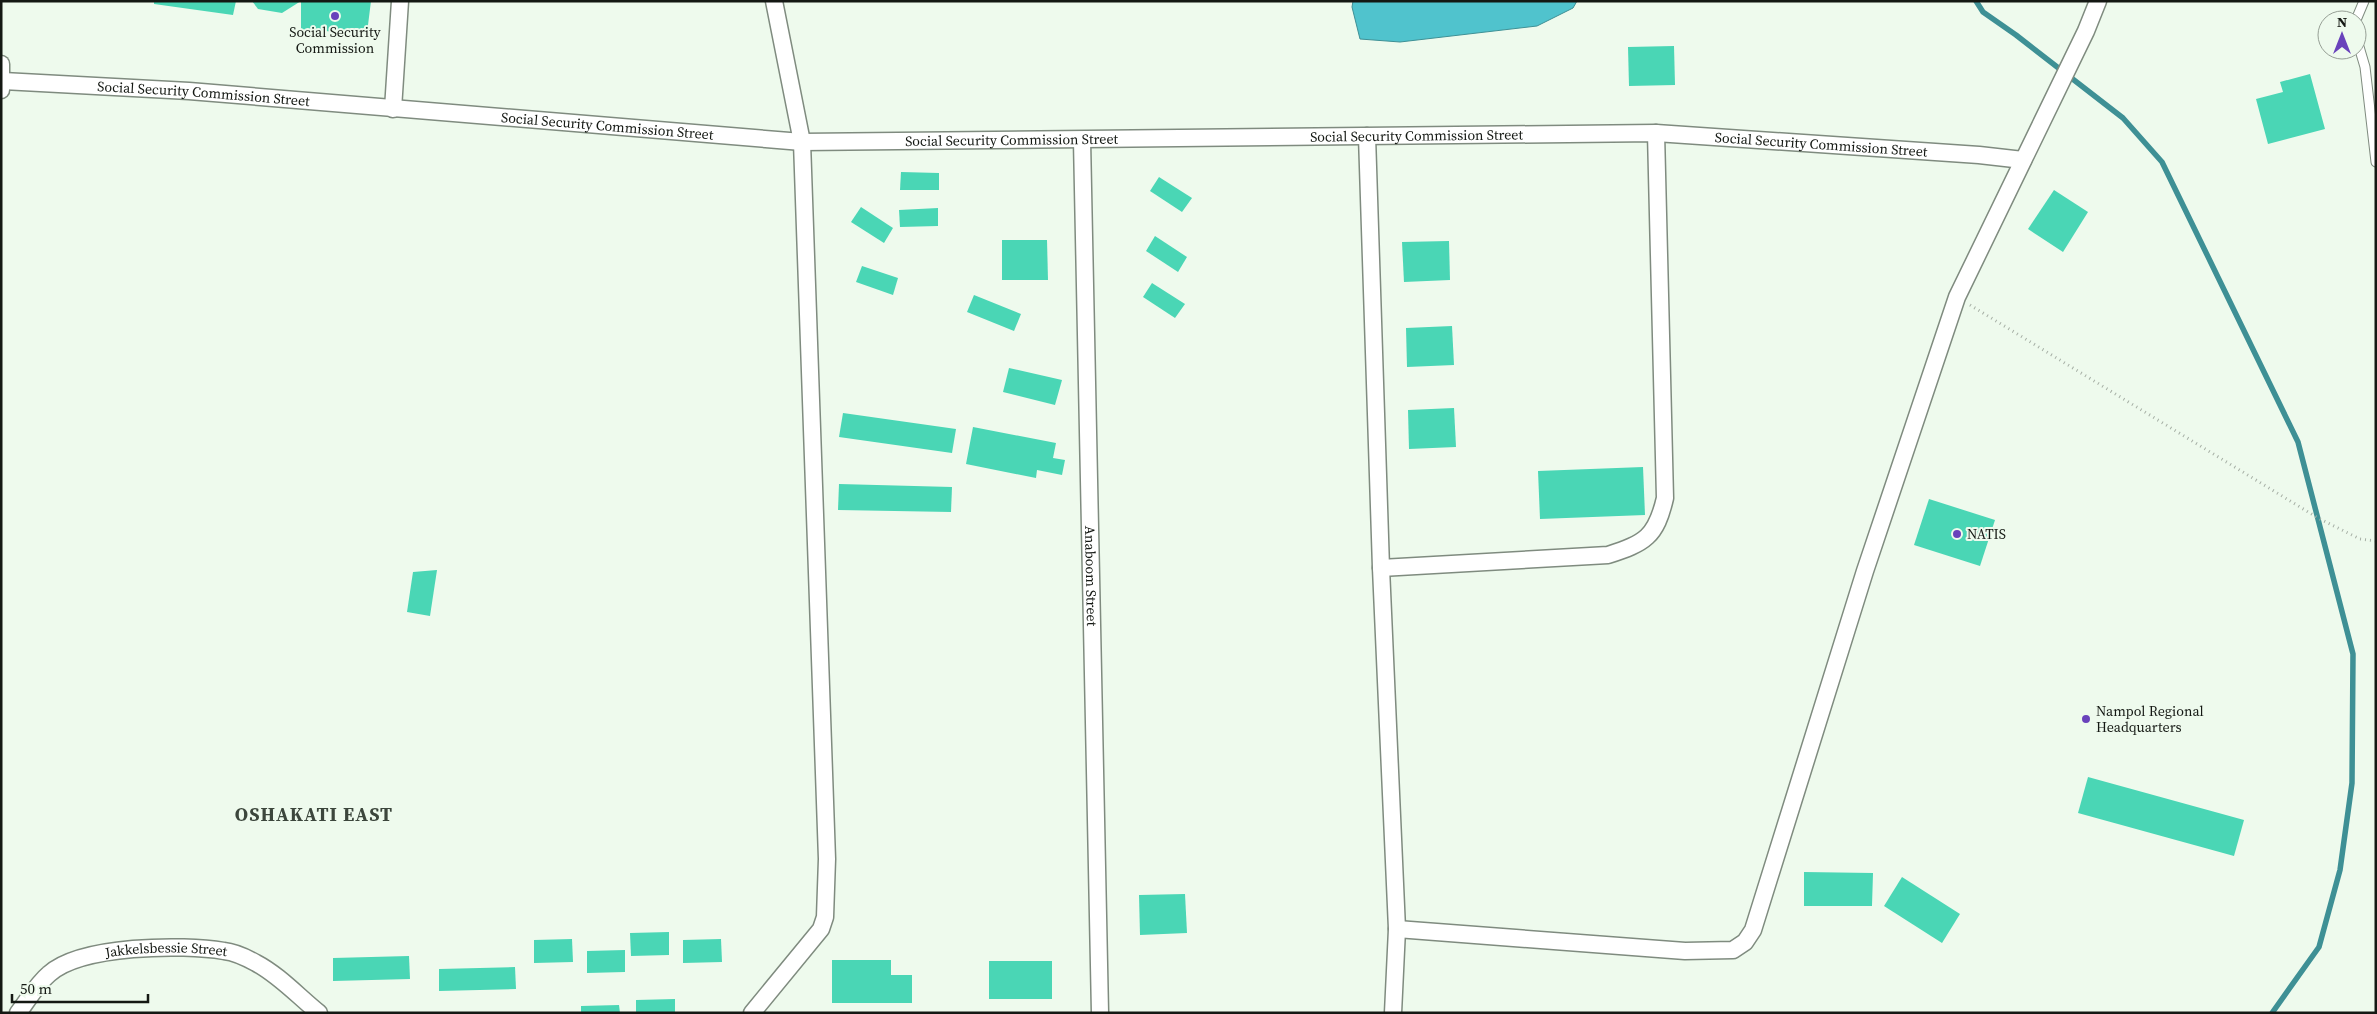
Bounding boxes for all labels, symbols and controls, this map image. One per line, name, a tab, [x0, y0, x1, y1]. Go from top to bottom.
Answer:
marker: Social Security Commission	[329, 10, 341, 22]
north arrow	[2317, 10, 2367, 60]
text: N	[2337, 12, 2347, 32]
place label: Social Security Commission	[289, 22, 382, 58]
street label: Social Security Commission Street	[97, 76, 311, 111]
street label: Social Security Commission Street	[500, 107, 715, 145]
street label: Social Security Commission Street	[1310, 124, 1524, 147]
street label: Social Security Commission Street	[1714, 127, 1929, 161]
street label: Social Security Commission Street	[905, 129, 1119, 151]
place label: NATIS	[1967, 524, 2006, 544]
street label: Anaboom Street	[1080, 525, 1102, 627]
marker: NATIS	[1951, 528, 1963, 540]
place label: Nampol Regional Headquarters	[2096, 701, 2204, 737]
marker: Nampol Regional Headquarters	[2080, 713, 2092, 725]
district label: OSHAKATI EAST	[235, 801, 393, 827]
street label: Jakkelsbessie Street	[103, 937, 229, 963]
scale bar	[12, 972, 149, 1004]
text: 50 m	[20, 978, 52, 999]

